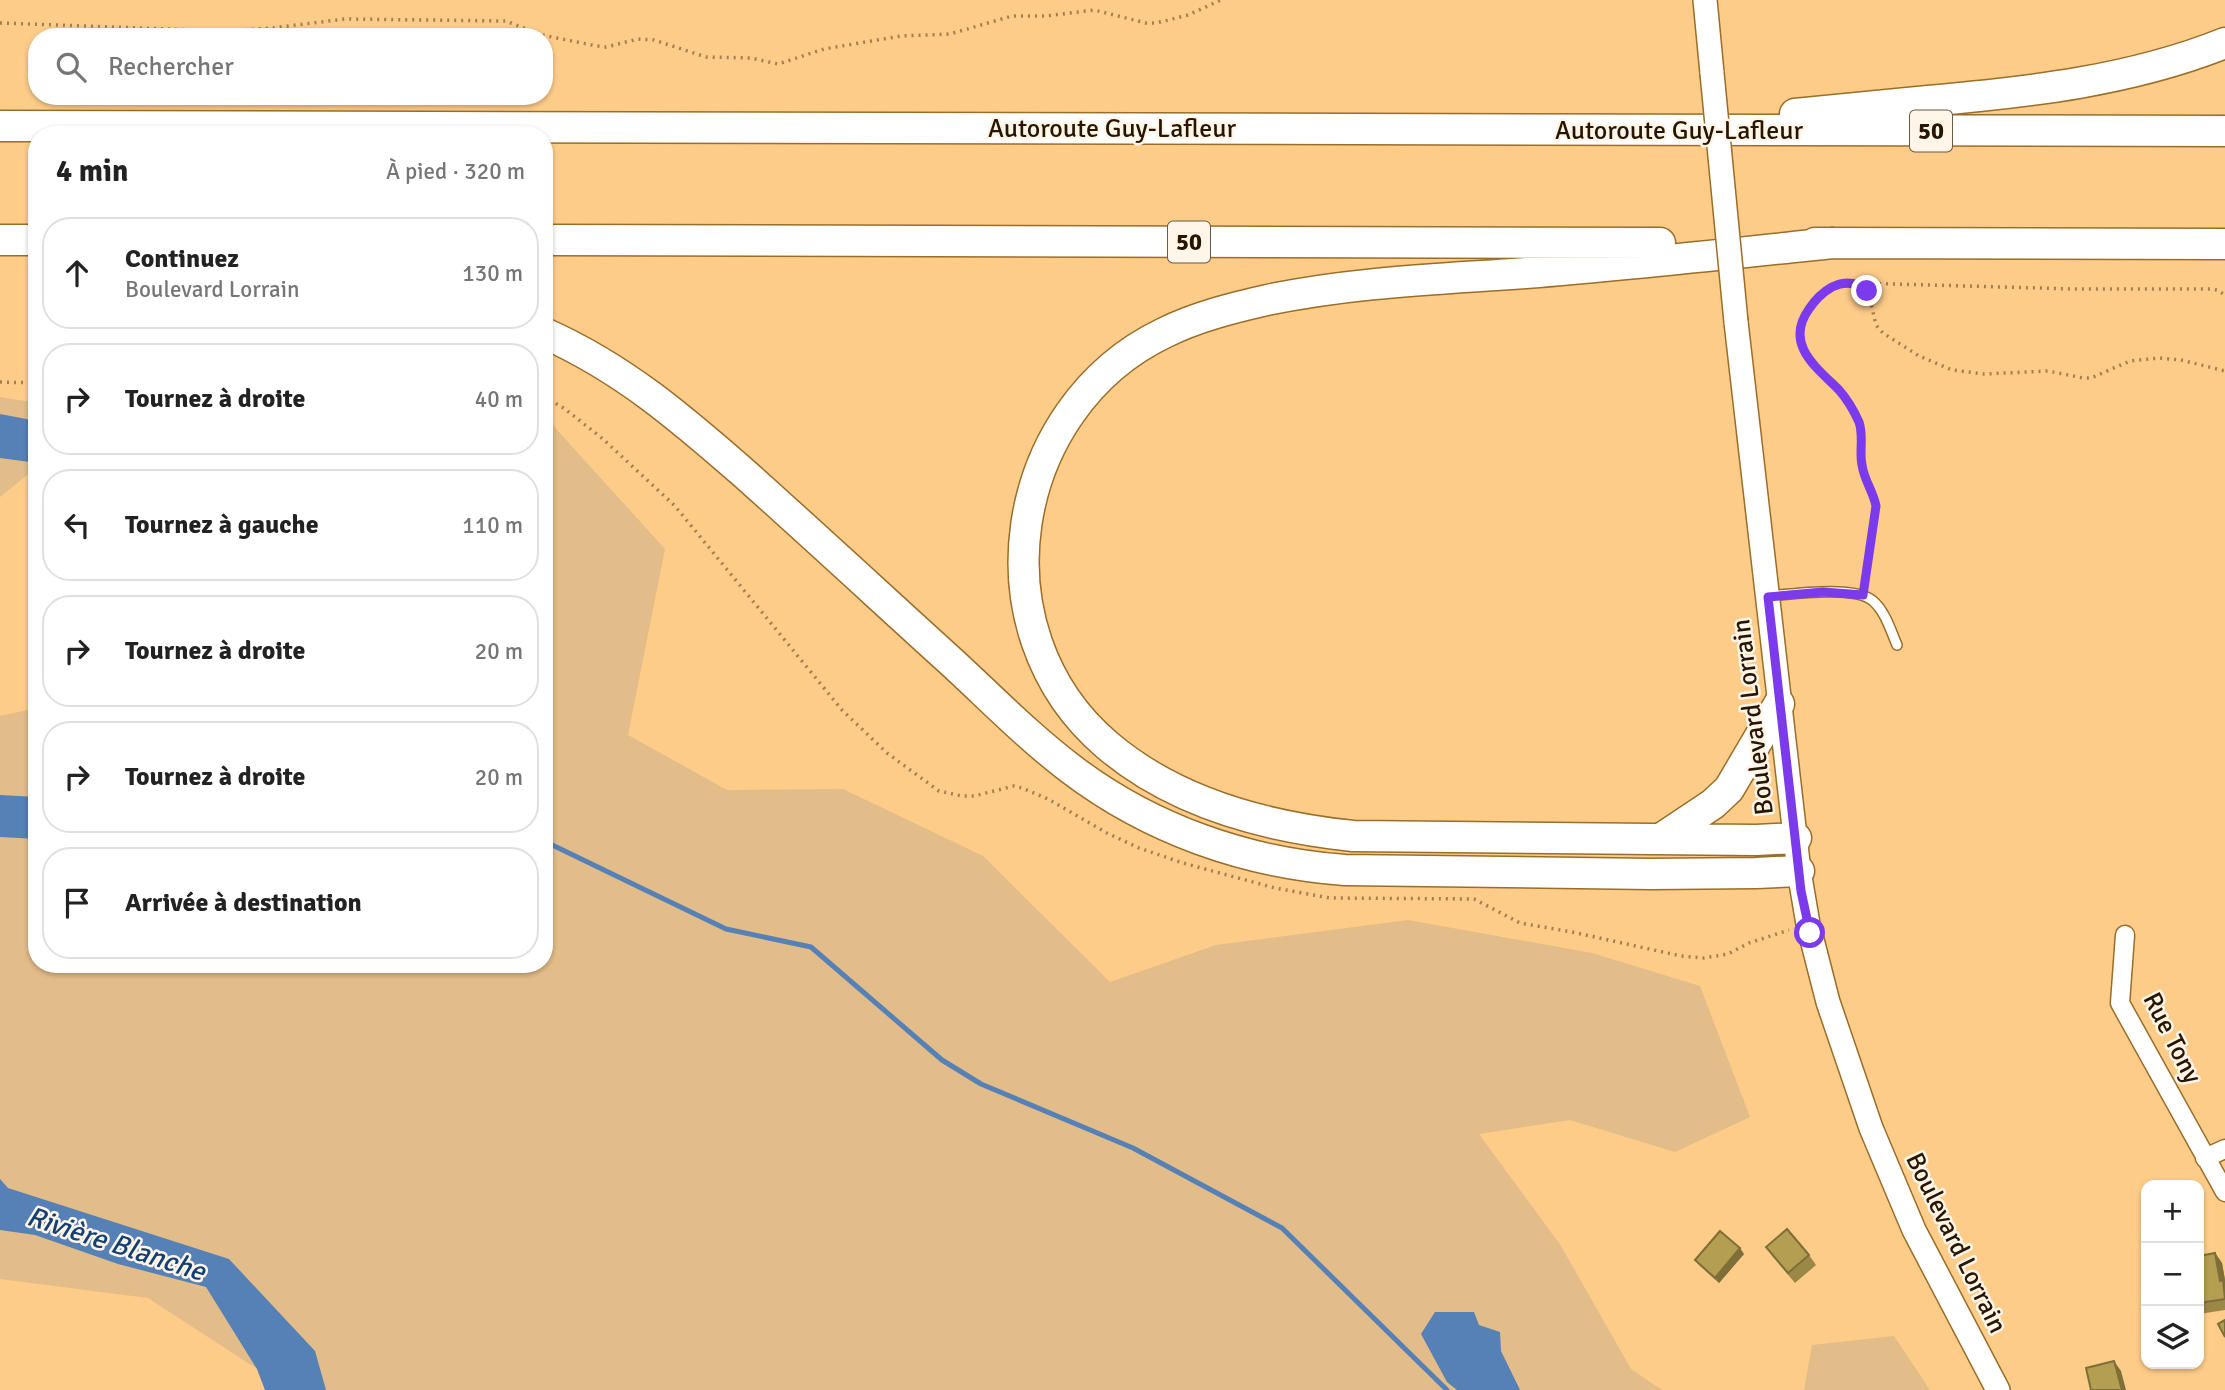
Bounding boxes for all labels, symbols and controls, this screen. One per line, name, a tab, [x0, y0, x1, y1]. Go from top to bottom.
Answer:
search box	[28, 28, 553, 105]
icon: search	[52, 48, 90, 86]
text: Rechercher	[108, 51, 234, 83]
road number: 50	[1910, 110, 1952, 152]
street label: Autoroute Guy-Lafleur	[988, 113, 1236, 145]
street label: Autoroute Guy-Lafleur	[1555, 115, 1803, 147]
text: 4 min	[56, 153, 128, 190]
text: À pied · 320 m	[386, 157, 525, 186]
road number: 50	[1168, 222, 1210, 262]
text: Continuez	[125, 243, 239, 275]
icon: ahead	[58, 254, 96, 292]
text: 130 m	[462, 259, 523, 288]
text: Boulevard Lorrain	[125, 275, 299, 304]
route end	[1851, 275, 1882, 306]
icon: right	[58, 380, 96, 418]
text: Tournez à droite	[125, 383, 305, 415]
text: 40 m	[475, 385, 523, 414]
icon: left	[58, 506, 96, 544]
text: Tournez à gauche	[125, 509, 319, 541]
text: 110 m	[462, 511, 523, 540]
street label: Boulevard Lorrain	[1725, 617, 1781, 817]
icon: right	[58, 632, 96, 670]
text: Tournez à droite	[125, 635, 305, 667]
text: 20 m	[475, 637, 523, 666]
icon: right	[58, 758, 96, 796]
text: Tournez à droite	[125, 761, 305, 793]
text: 20 m	[475, 763, 523, 792]
icon: arrive	[58, 884, 96, 922]
text: Arrivée à destination	[125, 887, 362, 919]
route start	[1794, 917, 1825, 948]
street label: Rue Tony	[2135, 987, 2209, 1089]
street label: Boulevard Lorrain	[1898, 1147, 2014, 1339]
map controls	[2141, 1180, 2204, 1369]
button: +	[2141, 1180, 2204, 1243]
water label: Rivière Blanche	[23, 1199, 211, 1289]
button: −	[2141, 1243, 2204, 1306]
button: layers	[2141, 1306, 2204, 1369]

